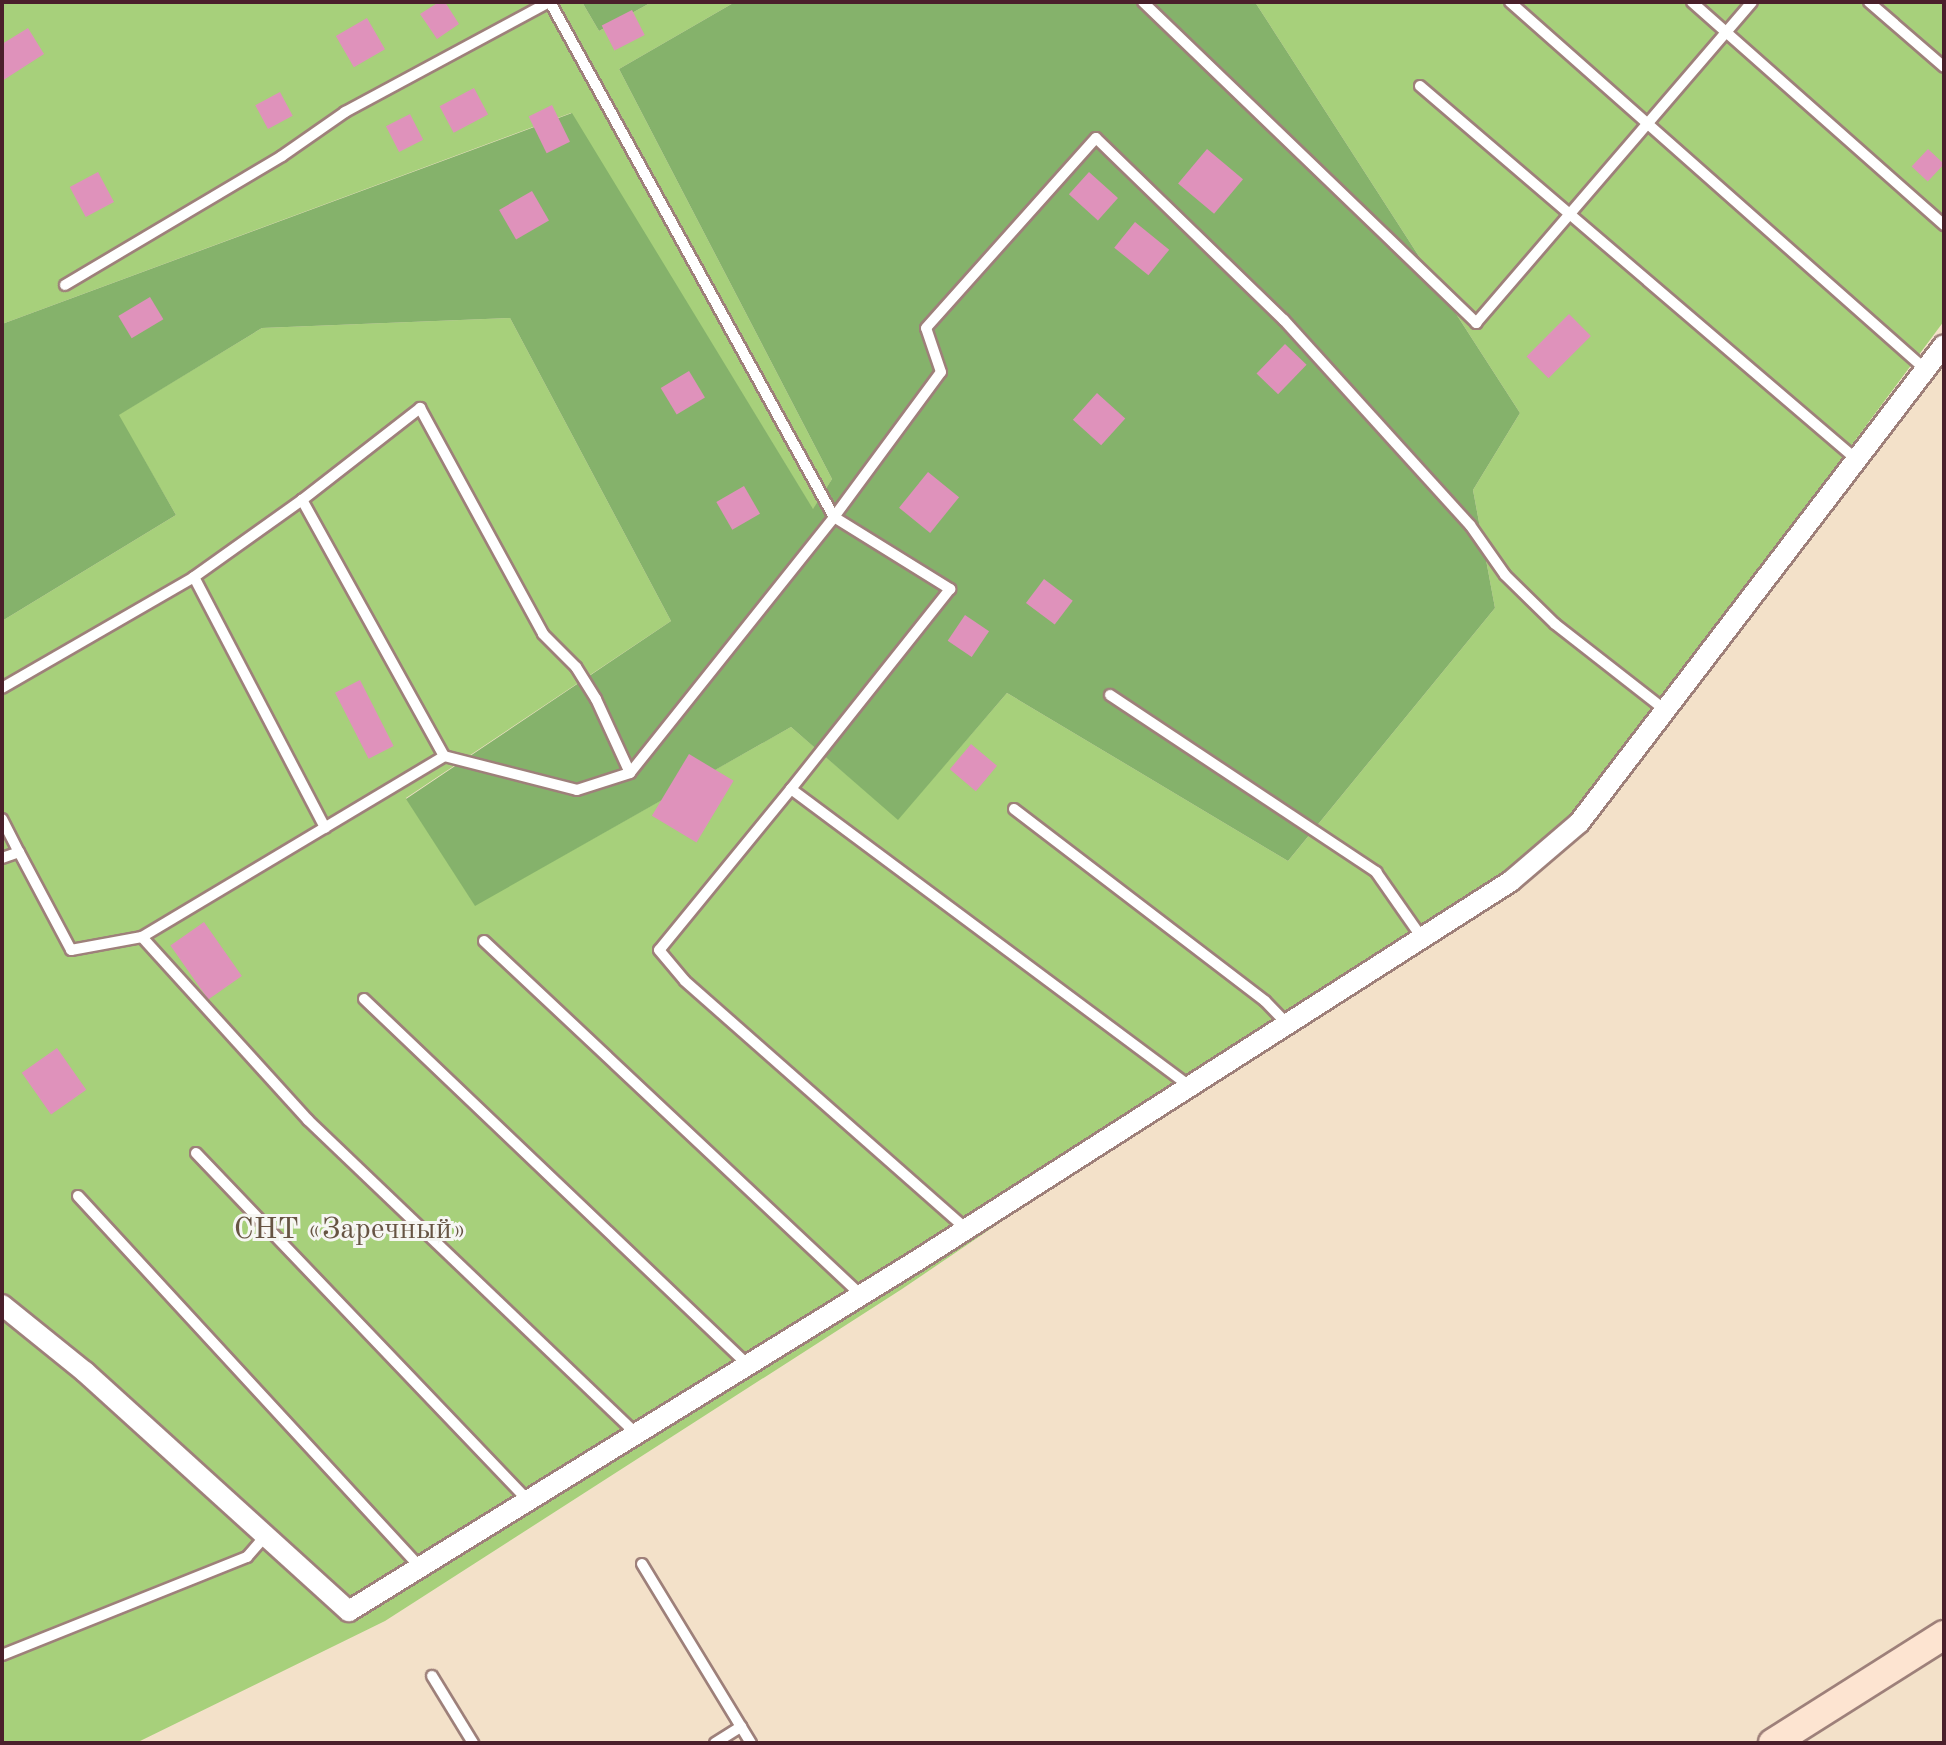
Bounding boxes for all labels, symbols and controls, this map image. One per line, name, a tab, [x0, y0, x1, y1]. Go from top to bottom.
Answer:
park label: СНТ «Заречный»	[234, 1212, 466, 1248]

